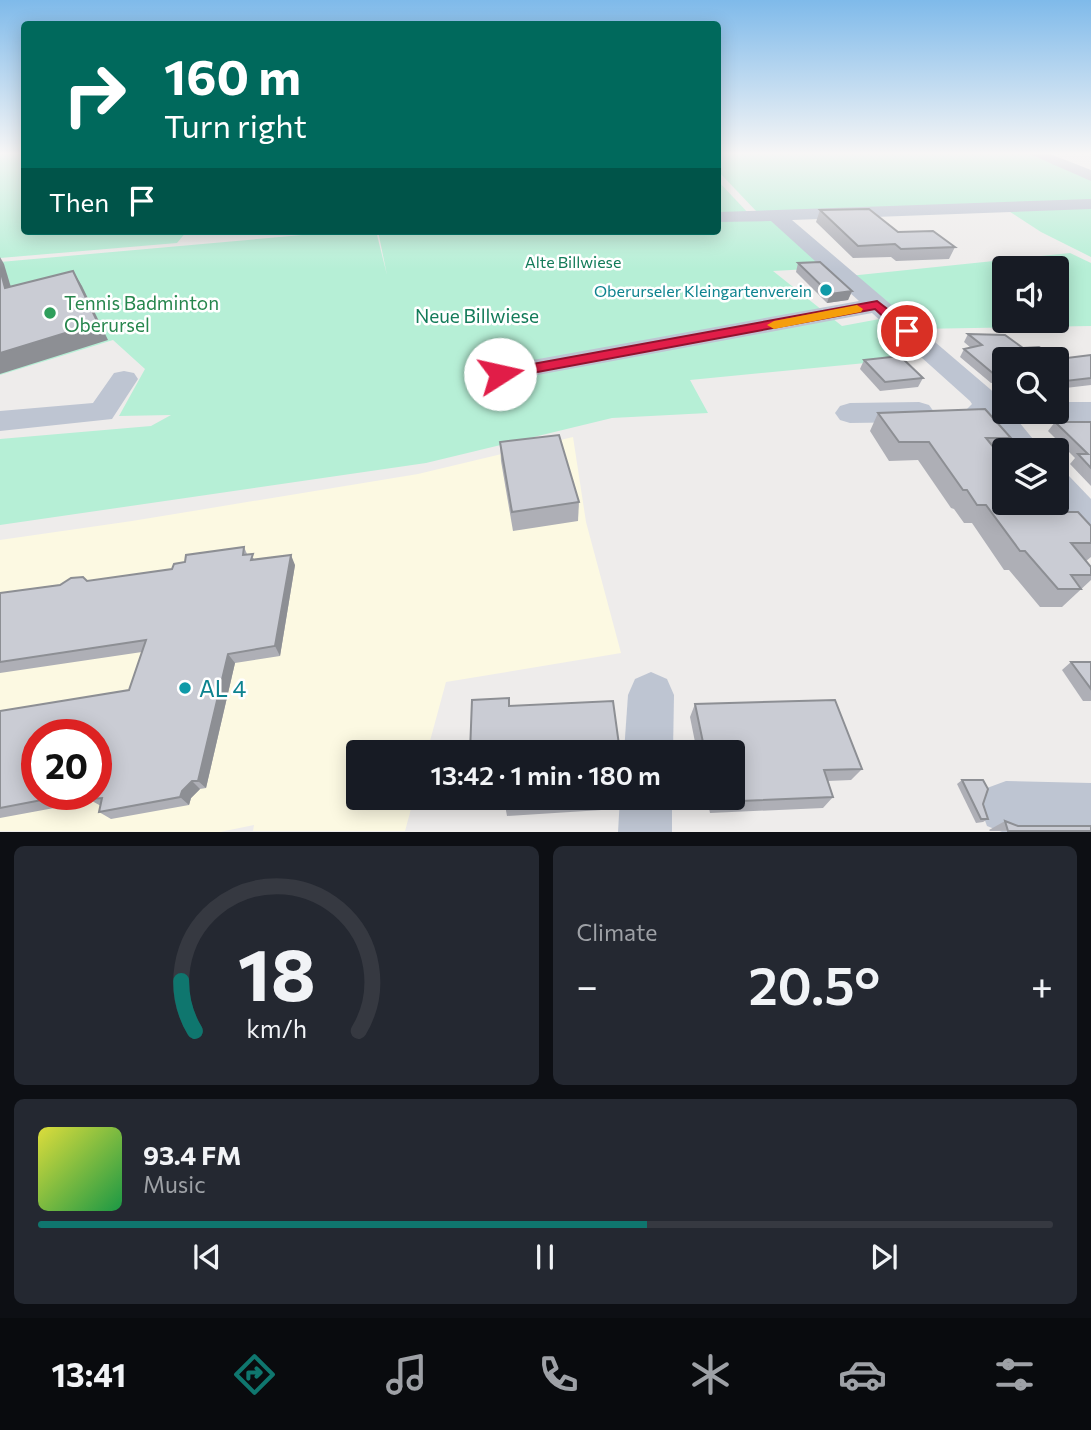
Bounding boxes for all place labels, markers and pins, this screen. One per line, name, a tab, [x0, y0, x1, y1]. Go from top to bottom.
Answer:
place label: Oberurseler Kleingartenverein	[594, 281, 812, 300]
marker: Oberurseler Kleingartenverein	[818, 282, 834, 298]
place label: Tennis Badminton Oberursel	[64, 291, 219, 336]
pin	[877, 301, 937, 361]
marker: Tennis Badminton Oberursel	[42, 305, 58, 321]
place label: AL 4	[199, 674, 246, 702]
marker: AL 4	[177, 680, 193, 696]

